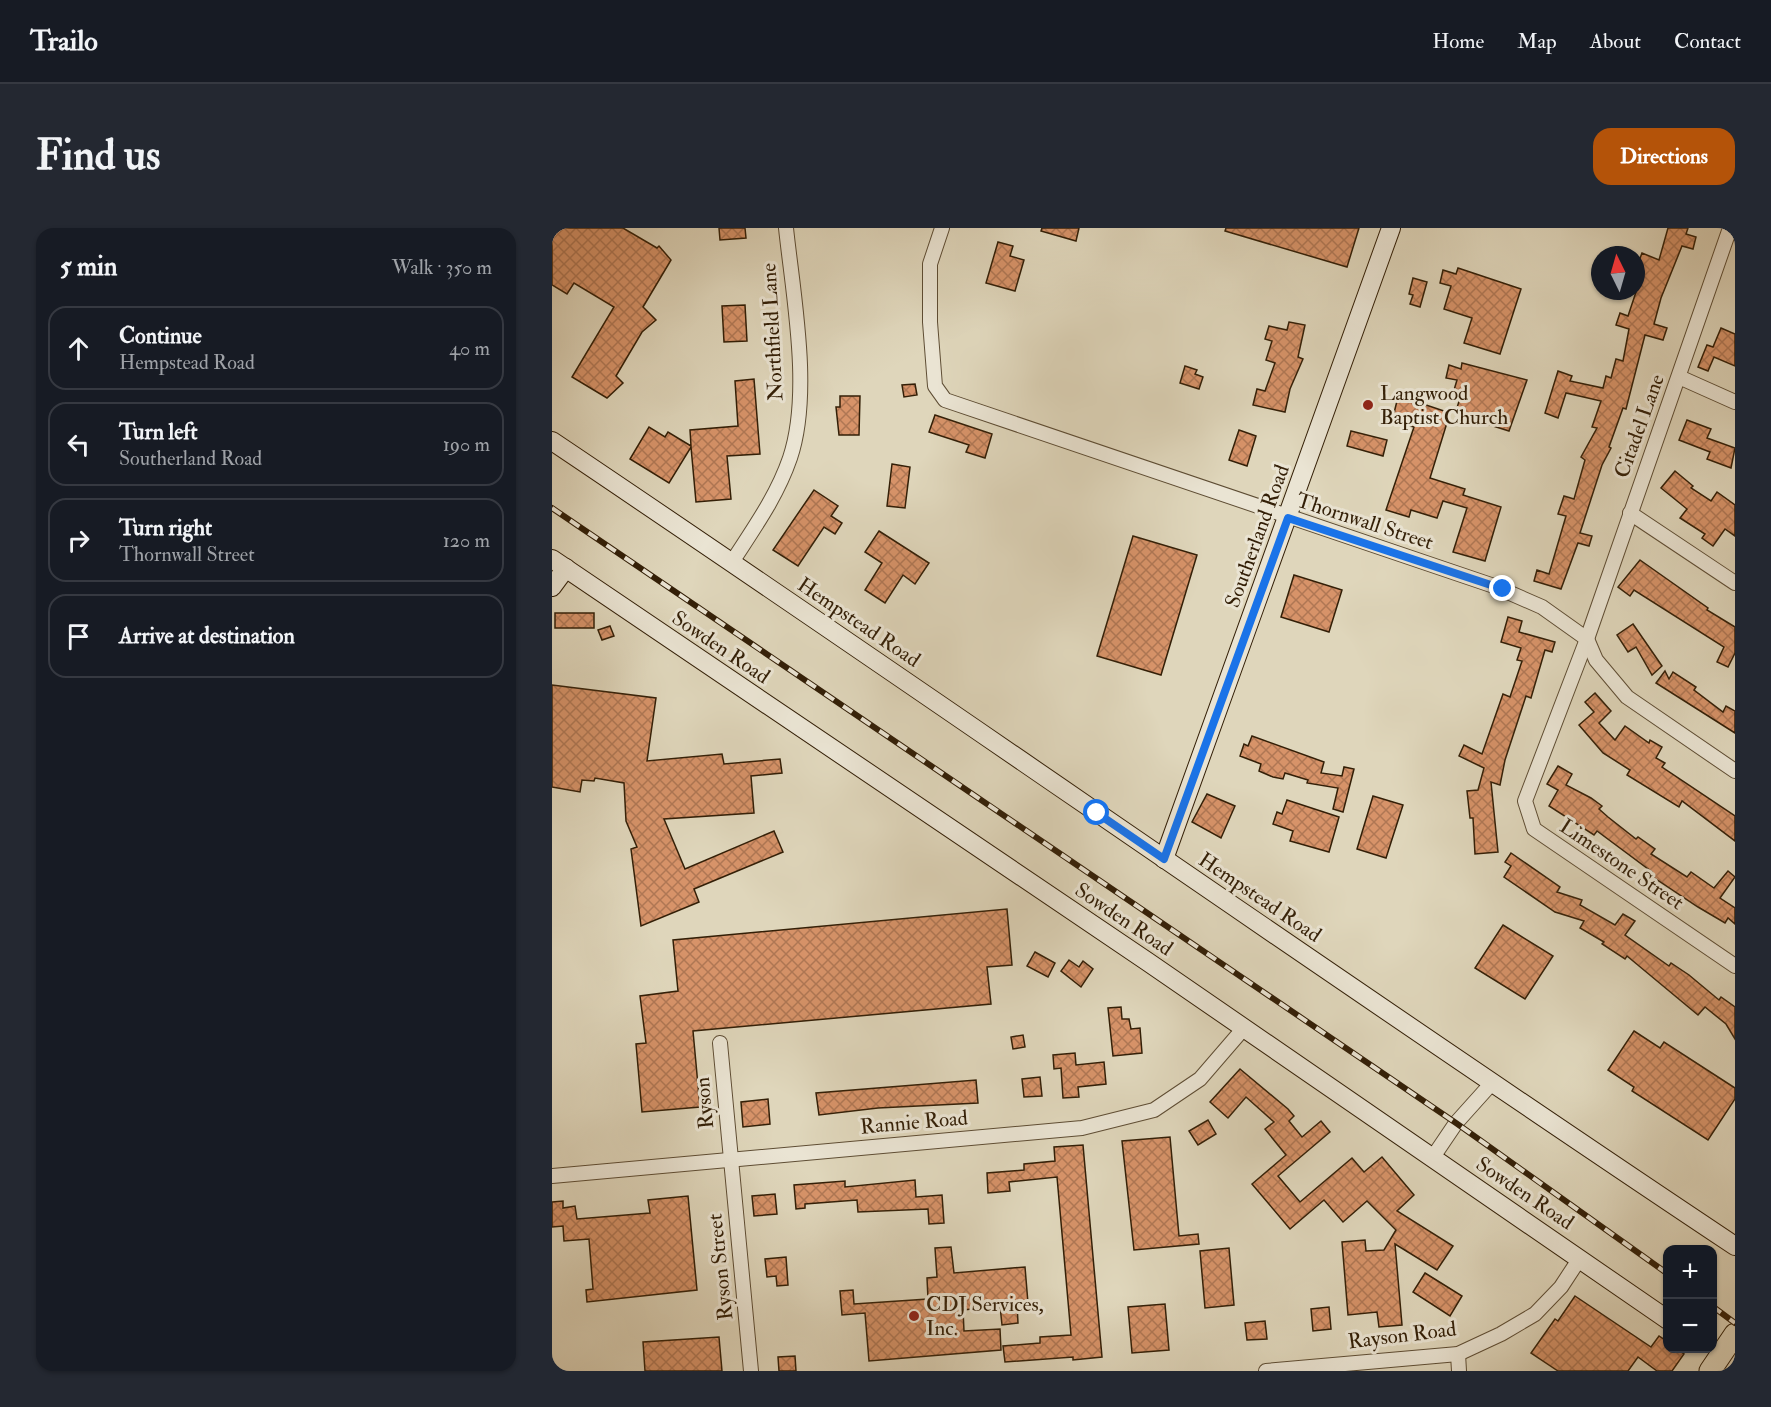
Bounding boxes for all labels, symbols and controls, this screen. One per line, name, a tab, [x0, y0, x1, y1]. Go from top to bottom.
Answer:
text: Trailo	[30, 24, 98, 59]
text: Home	[1432, 28, 1484, 55]
text: Map	[1517, 28, 1557, 55]
text: About	[1590, 28, 1641, 55]
text: Contact	[1674, 28, 1741, 55]
button: Directions	[1593, 128, 1735, 185]
text: Find us	[36, 130, 160, 182]
north arrow	[1591, 246, 1645, 300]
text: 5 min	[60, 251, 117, 283]
text: Walk · 350 m	[392, 255, 492, 280]
street label: Northfield Lane	[755, 262, 790, 402]
text: Continue	[119, 322, 202, 350]
icon: ahead	[62, 332, 95, 365]
text: 40 m	[449, 336, 490, 361]
text: Hempstead Road	[119, 350, 255, 375]
street label: Citadel Lane	[1608, 370, 1671, 482]
place label: Langwood Baptist Church	[1380, 380, 1508, 431]
marker: Langwood Baptist Church	[1361, 398, 1375, 412]
text: Turn left	[119, 418, 198, 446]
icon: left	[62, 428, 95, 461]
text: 190 m	[443, 432, 490, 457]
text: Southerland Road	[119, 446, 262, 471]
street label: Southerland Road	[1219, 460, 1296, 611]
street label: Thornwall Street	[1293, 487, 1437, 556]
text: Turn right	[119, 514, 212, 542]
icon: right	[62, 524, 95, 557]
text: 120 m	[443, 528, 490, 553]
text: Thornwall Street	[119, 542, 255, 567]
street label: Hempstead Road	[792, 571, 926, 674]
route end	[1489, 575, 1515, 601]
street label: Sowden Road	[666, 605, 776, 690]
icon: arrive	[62, 620, 95, 653]
text: Arrive at destination	[119, 622, 295, 650]
route start	[1083, 799, 1109, 825]
street label: Limestone Street	[1554, 813, 1689, 916]
street label: Hempstead Road	[1193, 846, 1327, 949]
street label: Sowden Road	[1069, 877, 1179, 962]
street label: Ryson	[689, 1076, 720, 1130]
street label: Rannie Road	[859, 1104, 970, 1141]
street label: Sowden Road	[1470, 1151, 1580, 1236]
street label: Ryson Street	[701, 1212, 740, 1322]
map controls	[1663, 1245, 1717, 1353]
button: +	[1663, 1245, 1717, 1299]
place label: CDJ Services, Inc.	[926, 1291, 1044, 1342]
button: −	[1663, 1299, 1717, 1353]
marker: CDJ Services, Inc.	[907, 1309, 921, 1323]
street label: Rayson Road	[1346, 1315, 1459, 1356]

